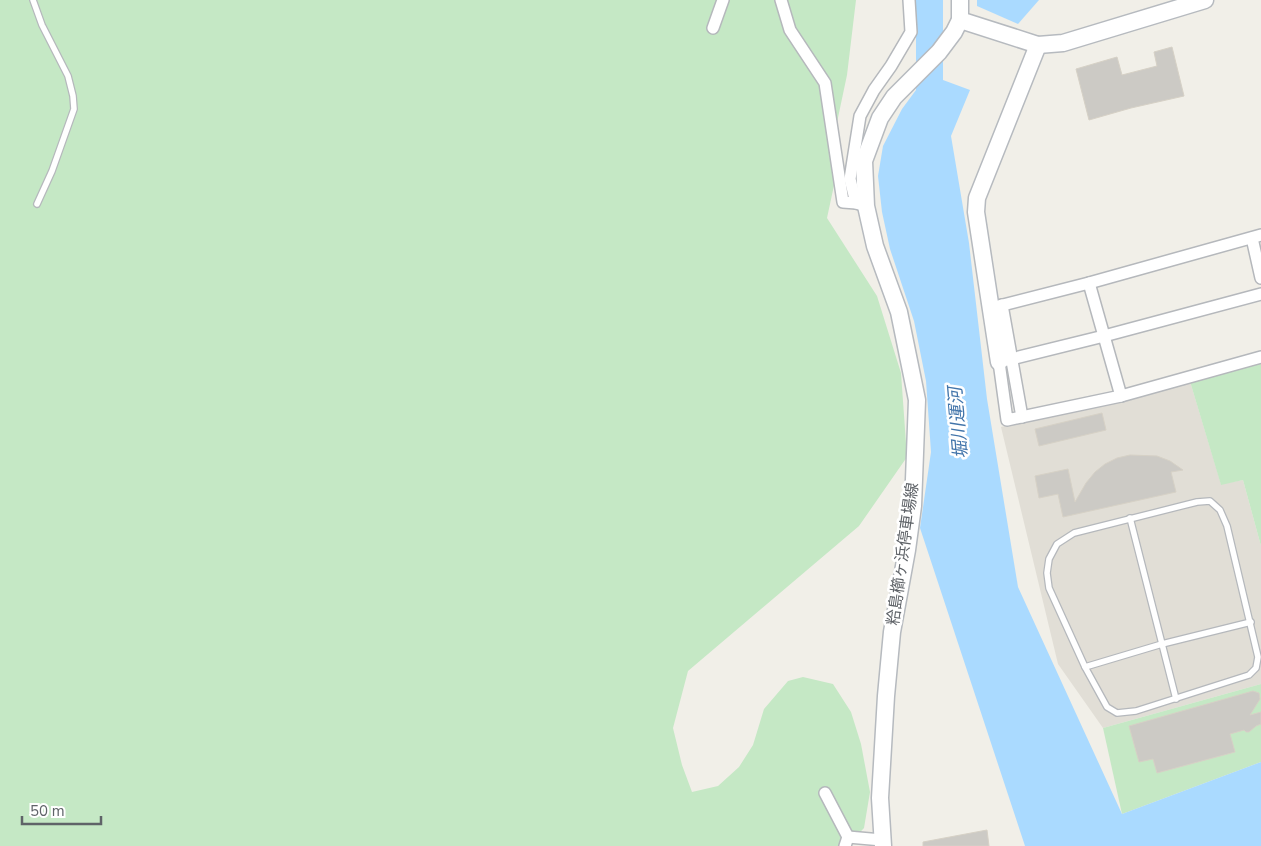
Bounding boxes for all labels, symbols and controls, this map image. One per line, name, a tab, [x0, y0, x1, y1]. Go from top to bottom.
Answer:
water label: 堀川運河	[943, 383, 973, 460]
street label: 粭島櫛ヶ浜停車場線	[882, 481, 924, 627]
scale bar	[22, 794, 101, 826]
text: 50 m	[30, 801, 65, 821]

